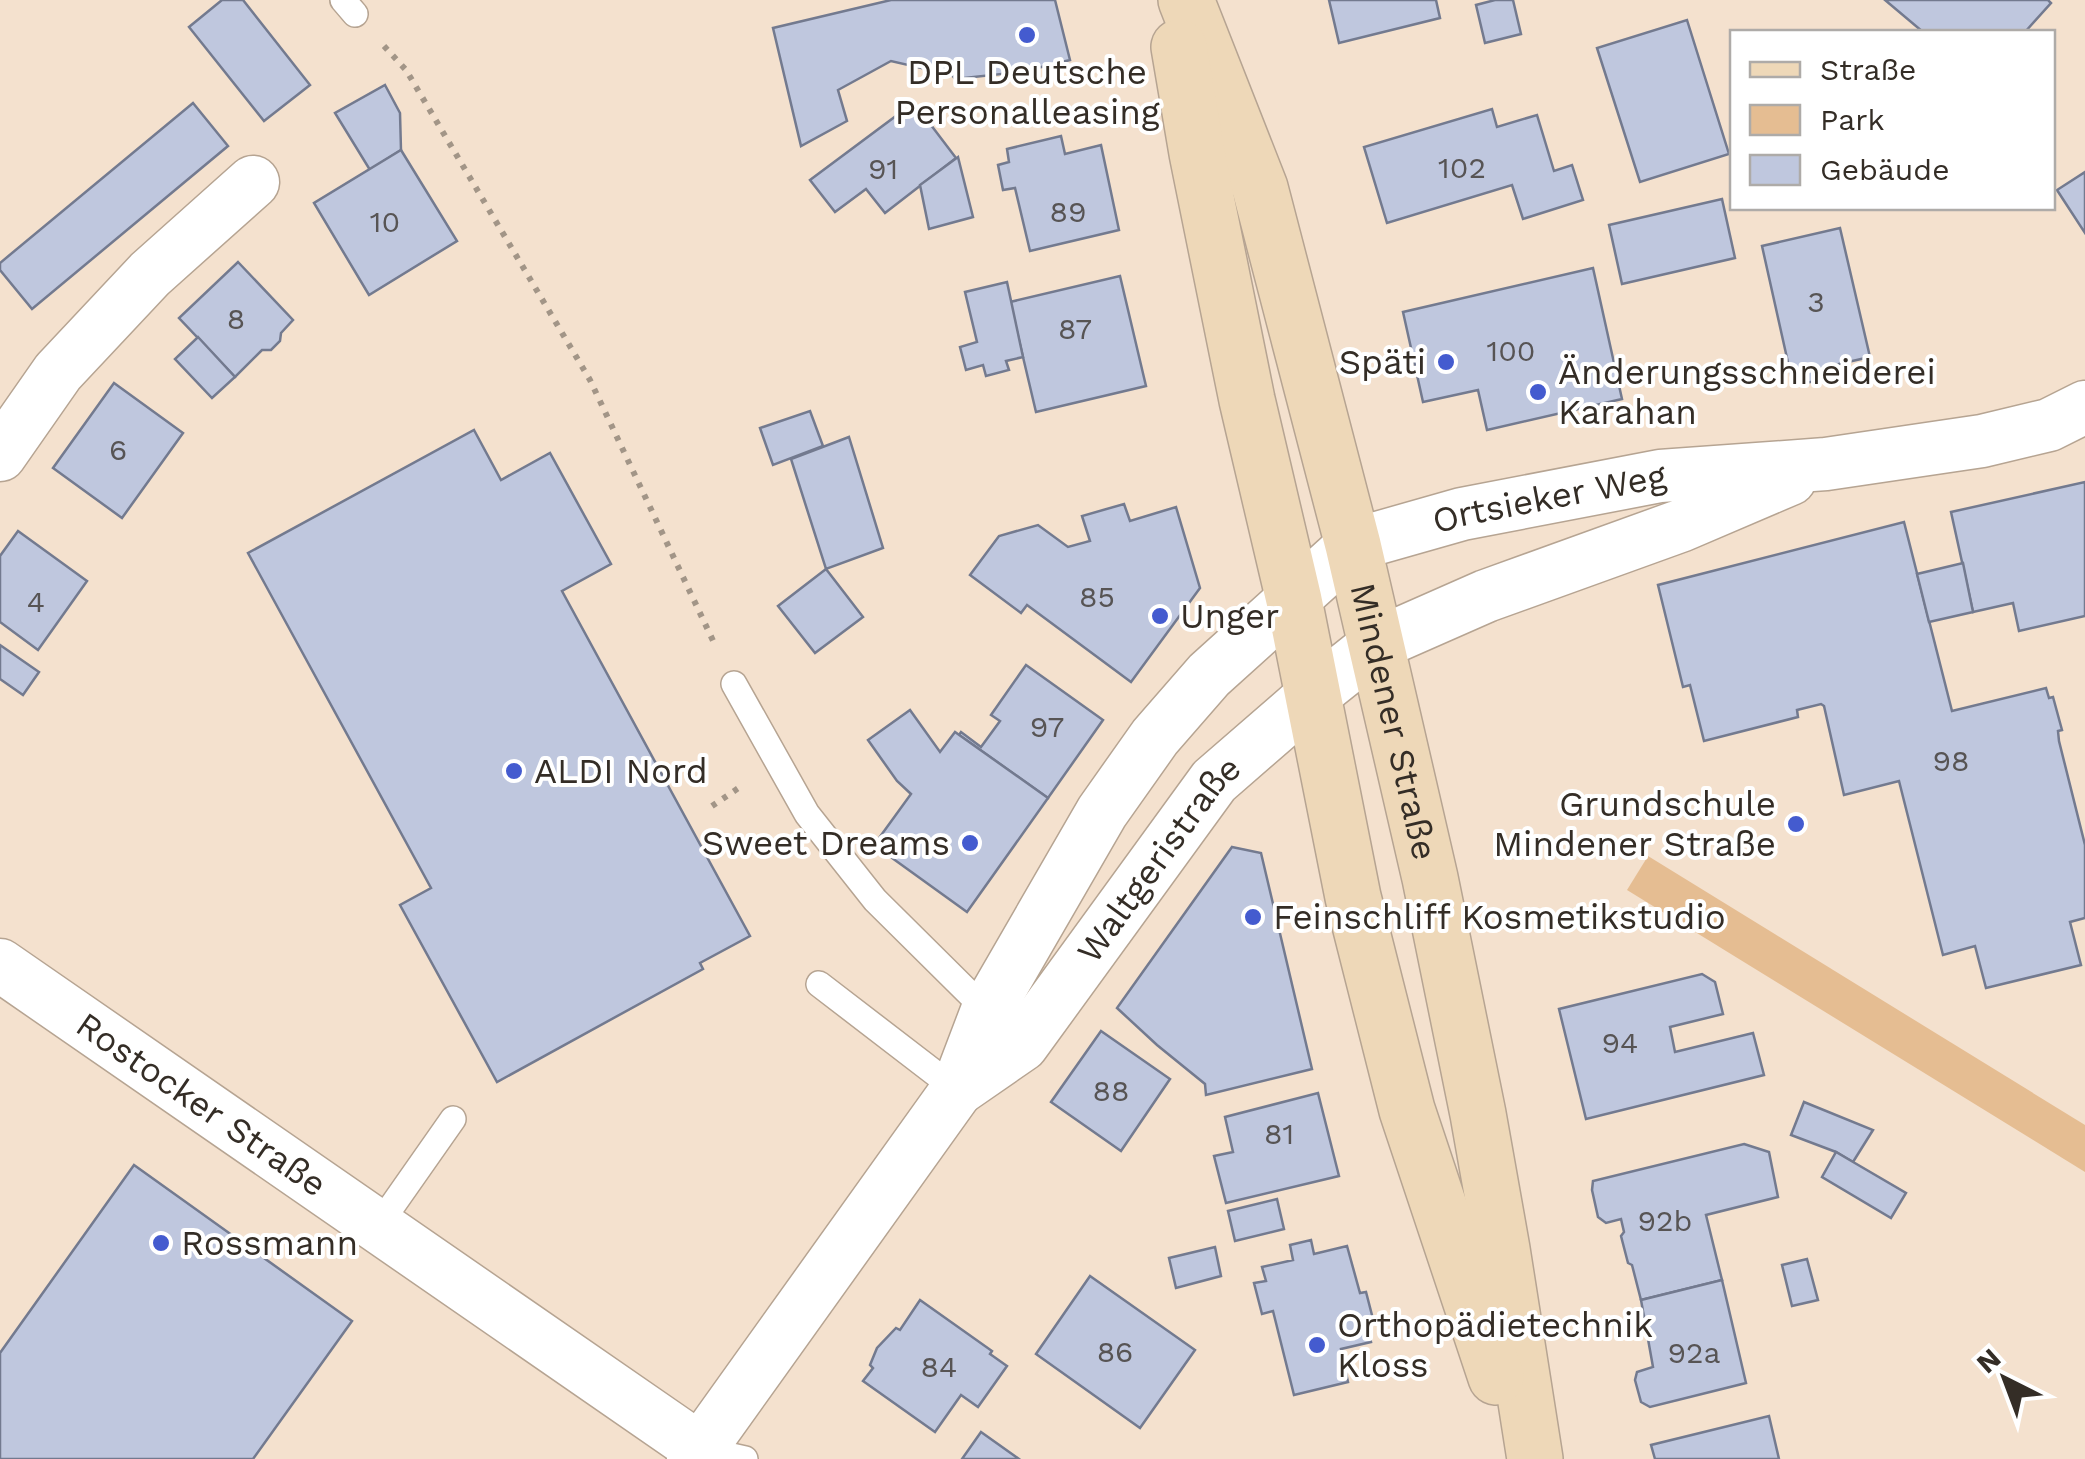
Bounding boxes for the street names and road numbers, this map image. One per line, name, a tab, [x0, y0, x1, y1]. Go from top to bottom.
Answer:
street label: Ortsieker Weg	[1427, 454, 1670, 542]
street label: Mindener Straße	[1341, 579, 1446, 864]
street label: Waltgeristraße	[1068, 747, 1249, 971]
street label: Rostocker Straße	[68, 1003, 335, 1205]

